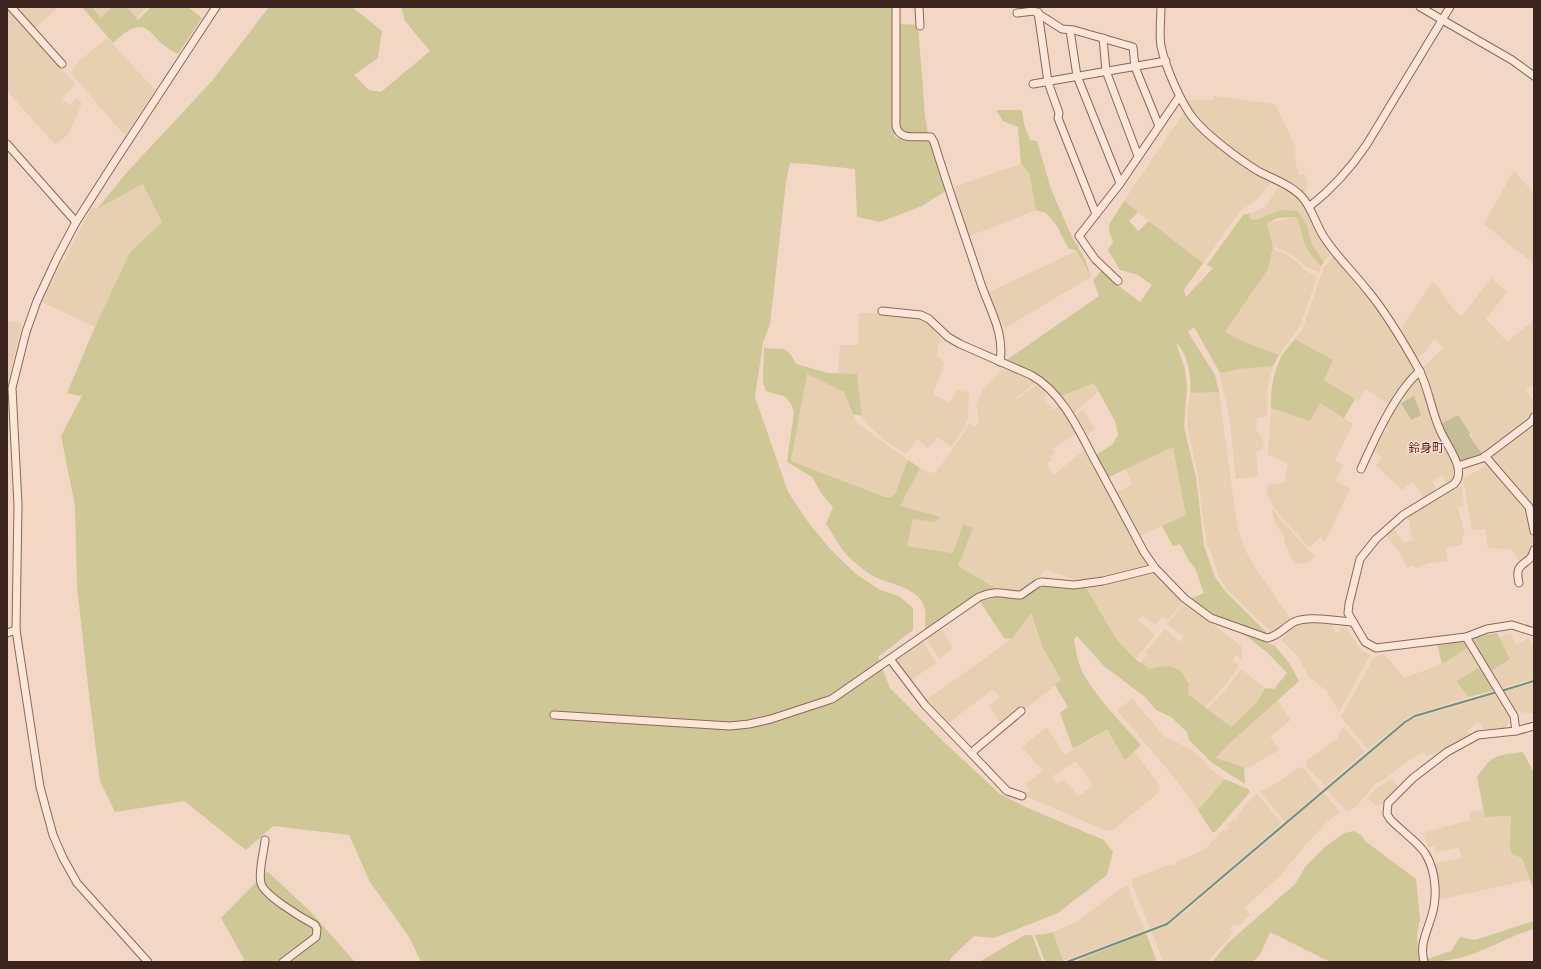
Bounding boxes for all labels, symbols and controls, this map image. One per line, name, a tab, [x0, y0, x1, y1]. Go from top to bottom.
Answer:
district label: 鈴身町	[1408, 440, 1444, 455]

